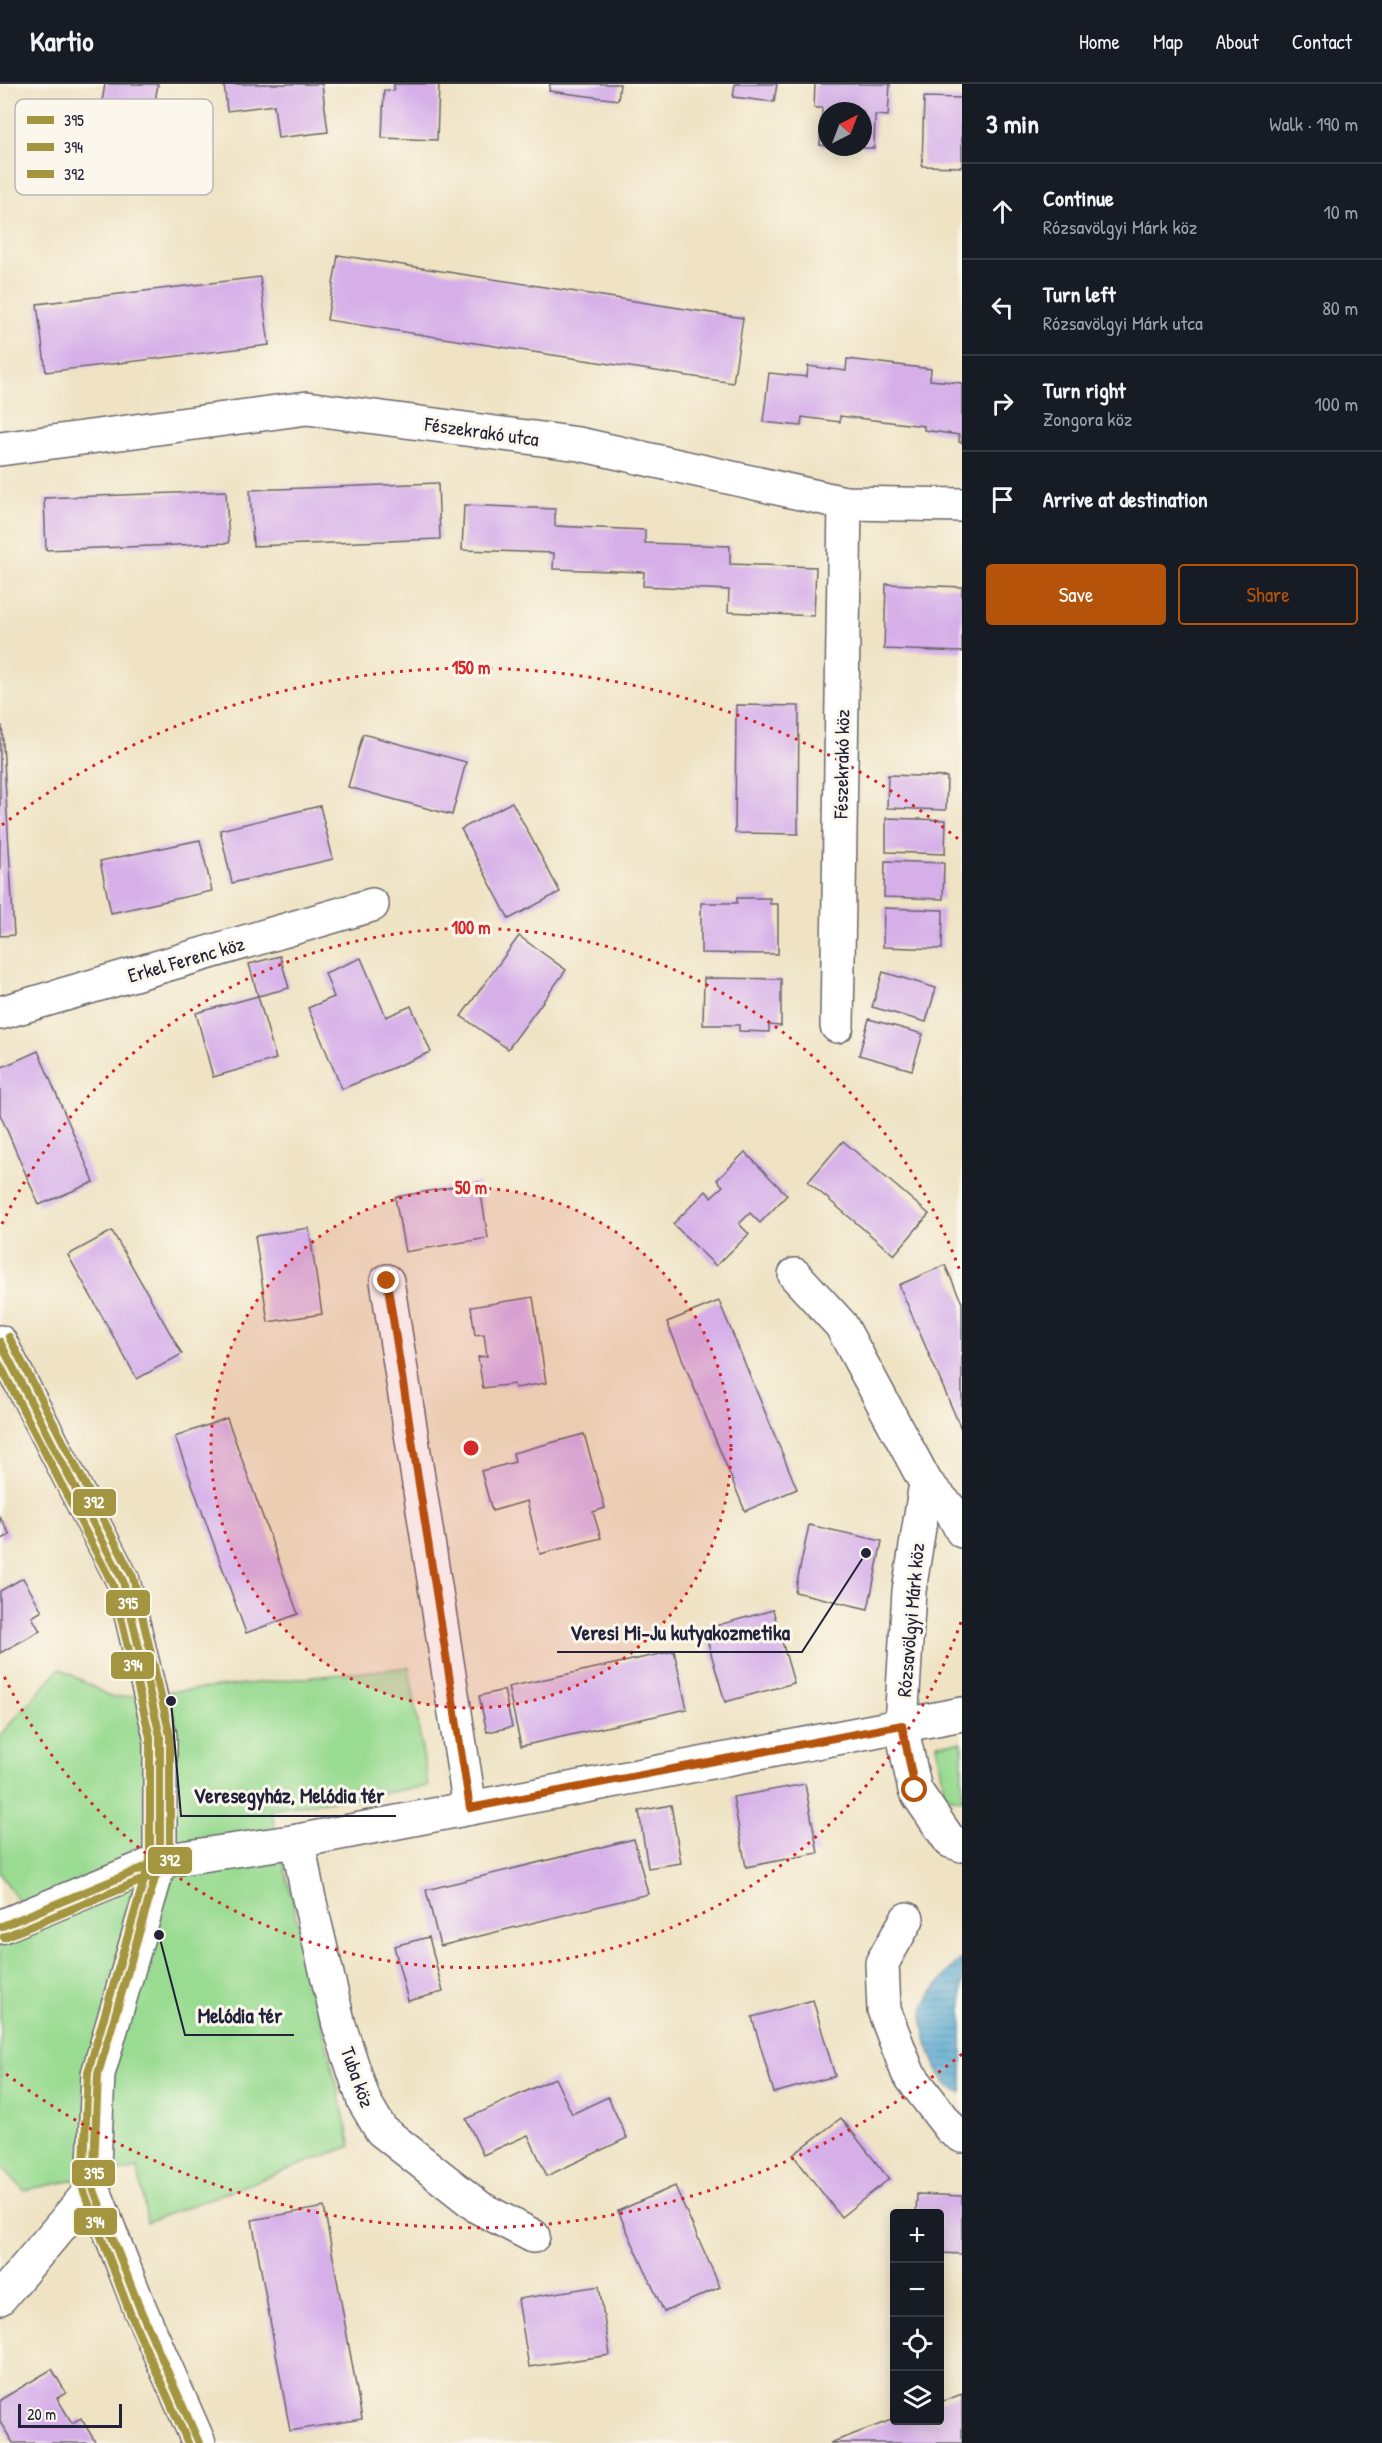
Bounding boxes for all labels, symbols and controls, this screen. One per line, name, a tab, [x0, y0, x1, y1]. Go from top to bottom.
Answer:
text: Kartio	[30, 22, 94, 60]
text: Home	[1079, 27, 1120, 56]
text: Map	[1153, 27, 1183, 56]
text: About	[1216, 27, 1259, 56]
text: Contact	[1292, 27, 1352, 56]
legend	[15, 99, 213, 195]
north arrow	[818, 102, 872, 156]
text: 3 min	[986, 106, 1039, 141]
text: 395	[64, 109, 84, 131]
text: Walk · 190 m	[1269, 110, 1358, 137]
text: 394	[64, 136, 83, 158]
text: 392	[64, 163, 85, 185]
text: Continue	[1043, 183, 1114, 213]
icon: ahead	[986, 195, 1019, 228]
text: 10 m	[1324, 198, 1358, 225]
text: Rózsavölgyi Márk köz	[1043, 213, 1197, 240]
text: Turn left	[1043, 279, 1116, 309]
icon: left	[986, 291, 1019, 324]
text: 80 m	[1322, 294, 1358, 321]
text: Rózsavölgyi Márk utca	[1043, 309, 1203, 336]
text: Turn right	[1043, 375, 1126, 405]
icon: right	[986, 387, 1019, 420]
text: 100 m	[1315, 390, 1358, 417]
text: Zongora köz	[1043, 405, 1132, 432]
street label: Fészekrakó utca	[422, 409, 541, 452]
icon: arrive	[986, 483, 1019, 516]
text: Arrive at destination	[1043, 484, 1208, 514]
button: Save	[986, 564, 1166, 625]
button: Share	[1178, 564, 1358, 625]
text: 150 m	[452, 655, 490, 680]
street label: Fészekrakó köz	[827, 709, 855, 820]
text: 100 m	[451, 915, 491, 940]
street label: Erkel Ferenc köz	[125, 929, 248, 989]
text: 50 m	[455, 1175, 487, 1200]
route end	[373, 1267, 399, 1293]
centre of rings	[461, 1438, 481, 1458]
line badge: 392	[72, 1488, 117, 1517]
text: 392	[84, 1491, 105, 1513]
street label: Rózsavölgyi Márk köz	[890, 1542, 930, 1698]
line badge: 395	[105, 1589, 151, 1617]
text: 395	[118, 1592, 138, 1614]
callout: Veresi Mi-Ju kutyakozmetika	[557, 1613, 802, 1652]
text: Veresi Mi-Ju kutyakozmetika	[570, 1618, 791, 1648]
line badge: 394	[110, 1651, 155, 1680]
text: 394	[123, 1654, 143, 1676]
route start	[901, 1776, 927, 1802]
callout: Veresegyház, Melódia tér	[181, 1777, 396, 1816]
text: Veresegyház, Melódia tér	[194, 1781, 385, 1811]
line badge: 392	[147, 1846, 193, 1875]
text: 392	[160, 1849, 181, 1871]
callout: Melódia tér	[185, 1996, 294, 2035]
text: Melódia tér	[198, 2001, 283, 2030]
street label: Tuba köz	[335, 2043, 382, 2112]
line badge: 395	[71, 2159, 116, 2187]
text: 395	[84, 2162, 104, 2184]
line badge: 394	[73, 2207, 118, 2236]
map controls	[890, 2209, 944, 2425]
button: +	[890, 2209, 944, 2263]
text: 394	[85, 2211, 105, 2233]
button: −	[890, 2263, 944, 2317]
button: locate	[890, 2317, 944, 2371]
button: layers	[890, 2371, 944, 2425]
scale bar	[18, 2401, 122, 2428]
text: 20 m	[27, 2403, 56, 2425]

